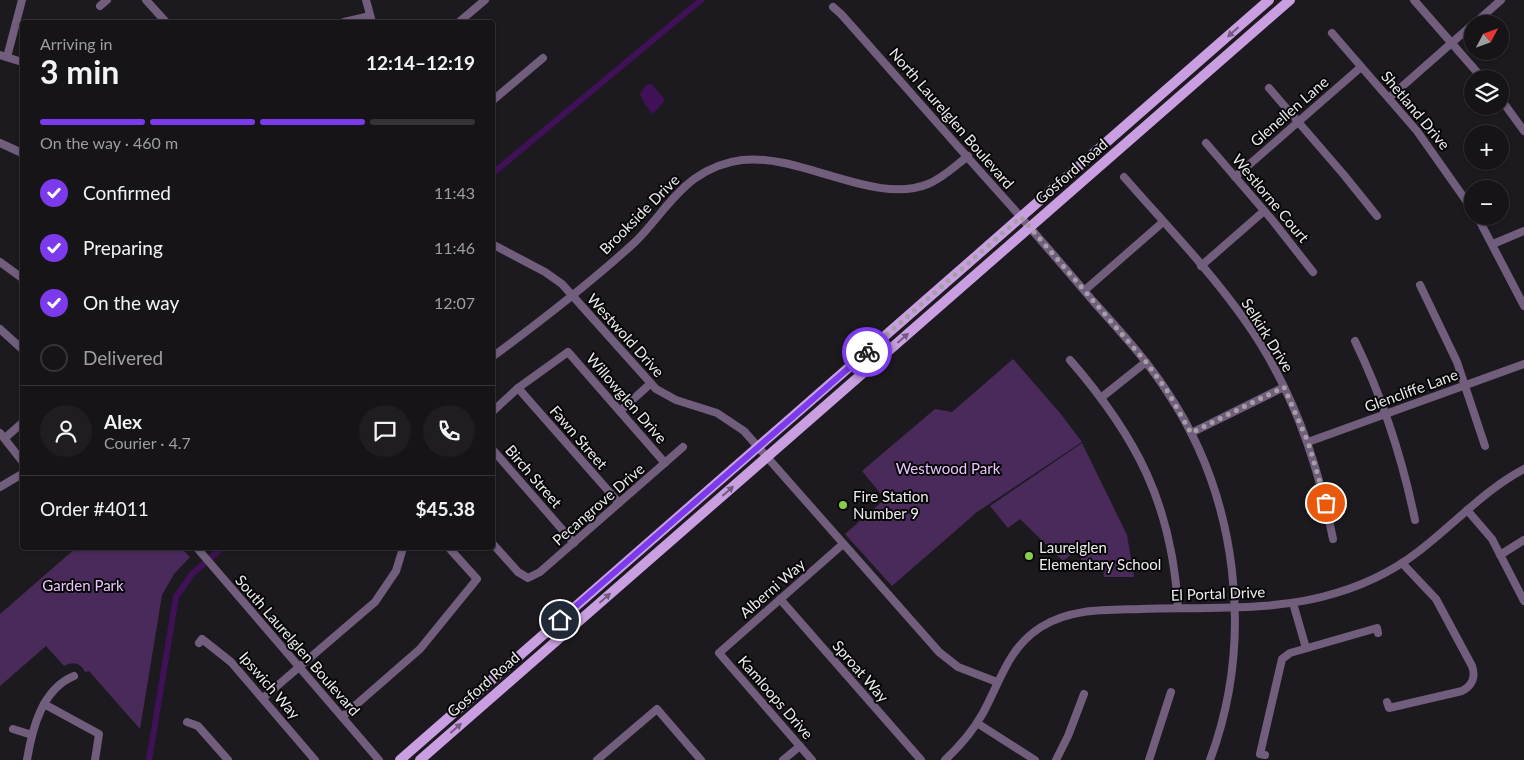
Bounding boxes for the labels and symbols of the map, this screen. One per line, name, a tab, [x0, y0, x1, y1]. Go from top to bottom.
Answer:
north arrow	[1464, 15, 1509, 60]
one-way arrow	[1226, 27, 1239, 38]
street label: North Laurelglen Boulevard	[886, 44, 1018, 192]
street label: Shetland Drive	[1378, 67, 1454, 153]
street label: Glenellen Lane	[1246, 72, 1332, 150]
street label: Gosford Road	[1031, 135, 1111, 207]
street label: Westlorne Court	[1229, 150, 1314, 246]
street label: Brookside Drive	[595, 170, 683, 258]
street label: Westwold Drive	[584, 290, 668, 381]
street label: Selkirk Drive	[1238, 295, 1298, 375]
courier	[842, 327, 892, 377]
one-way arrow	[896, 333, 909, 344]
street label: Willowglen Drive	[583, 349, 671, 447]
street label: Glencliffe Lane	[1362, 365, 1460, 415]
street label: Fawn Street	[547, 402, 612, 473]
street label: Birch Street	[502, 441, 567, 511]
street label: Pecangrove Drive	[548, 459, 648, 549]
park label: Westwood Park	[896, 459, 1001, 477]
pin	[1305, 482, 1347, 524]
one-way arrow	[721, 485, 733, 497]
place label: Fire Station Number 9	[853, 487, 929, 522]
marker: Fire Station Number 9	[837, 499, 849, 511]
place label: Laurelglen Elementary School	[1039, 538, 1161, 573]
marker: Laurelglen Elementary School	[1023, 550, 1035, 562]
street label: Alberni Way	[736, 555, 809, 621]
street label: South Laurelglen Boulevard	[232, 571, 364, 719]
park label: Garden Park	[42, 576, 124, 594]
street label: El Portal Drive	[1170, 582, 1266, 604]
one-way arrow	[599, 593, 612, 604]
pin	[539, 599, 581, 641]
street label: Sproat Way	[829, 636, 893, 706]
street label: Ipswich Way	[236, 648, 304, 723]
street label: Gosford Road	[443, 648, 523, 720]
street label: Kamloops Drive	[735, 652, 817, 742]
one-way arrow	[450, 722, 462, 734]

